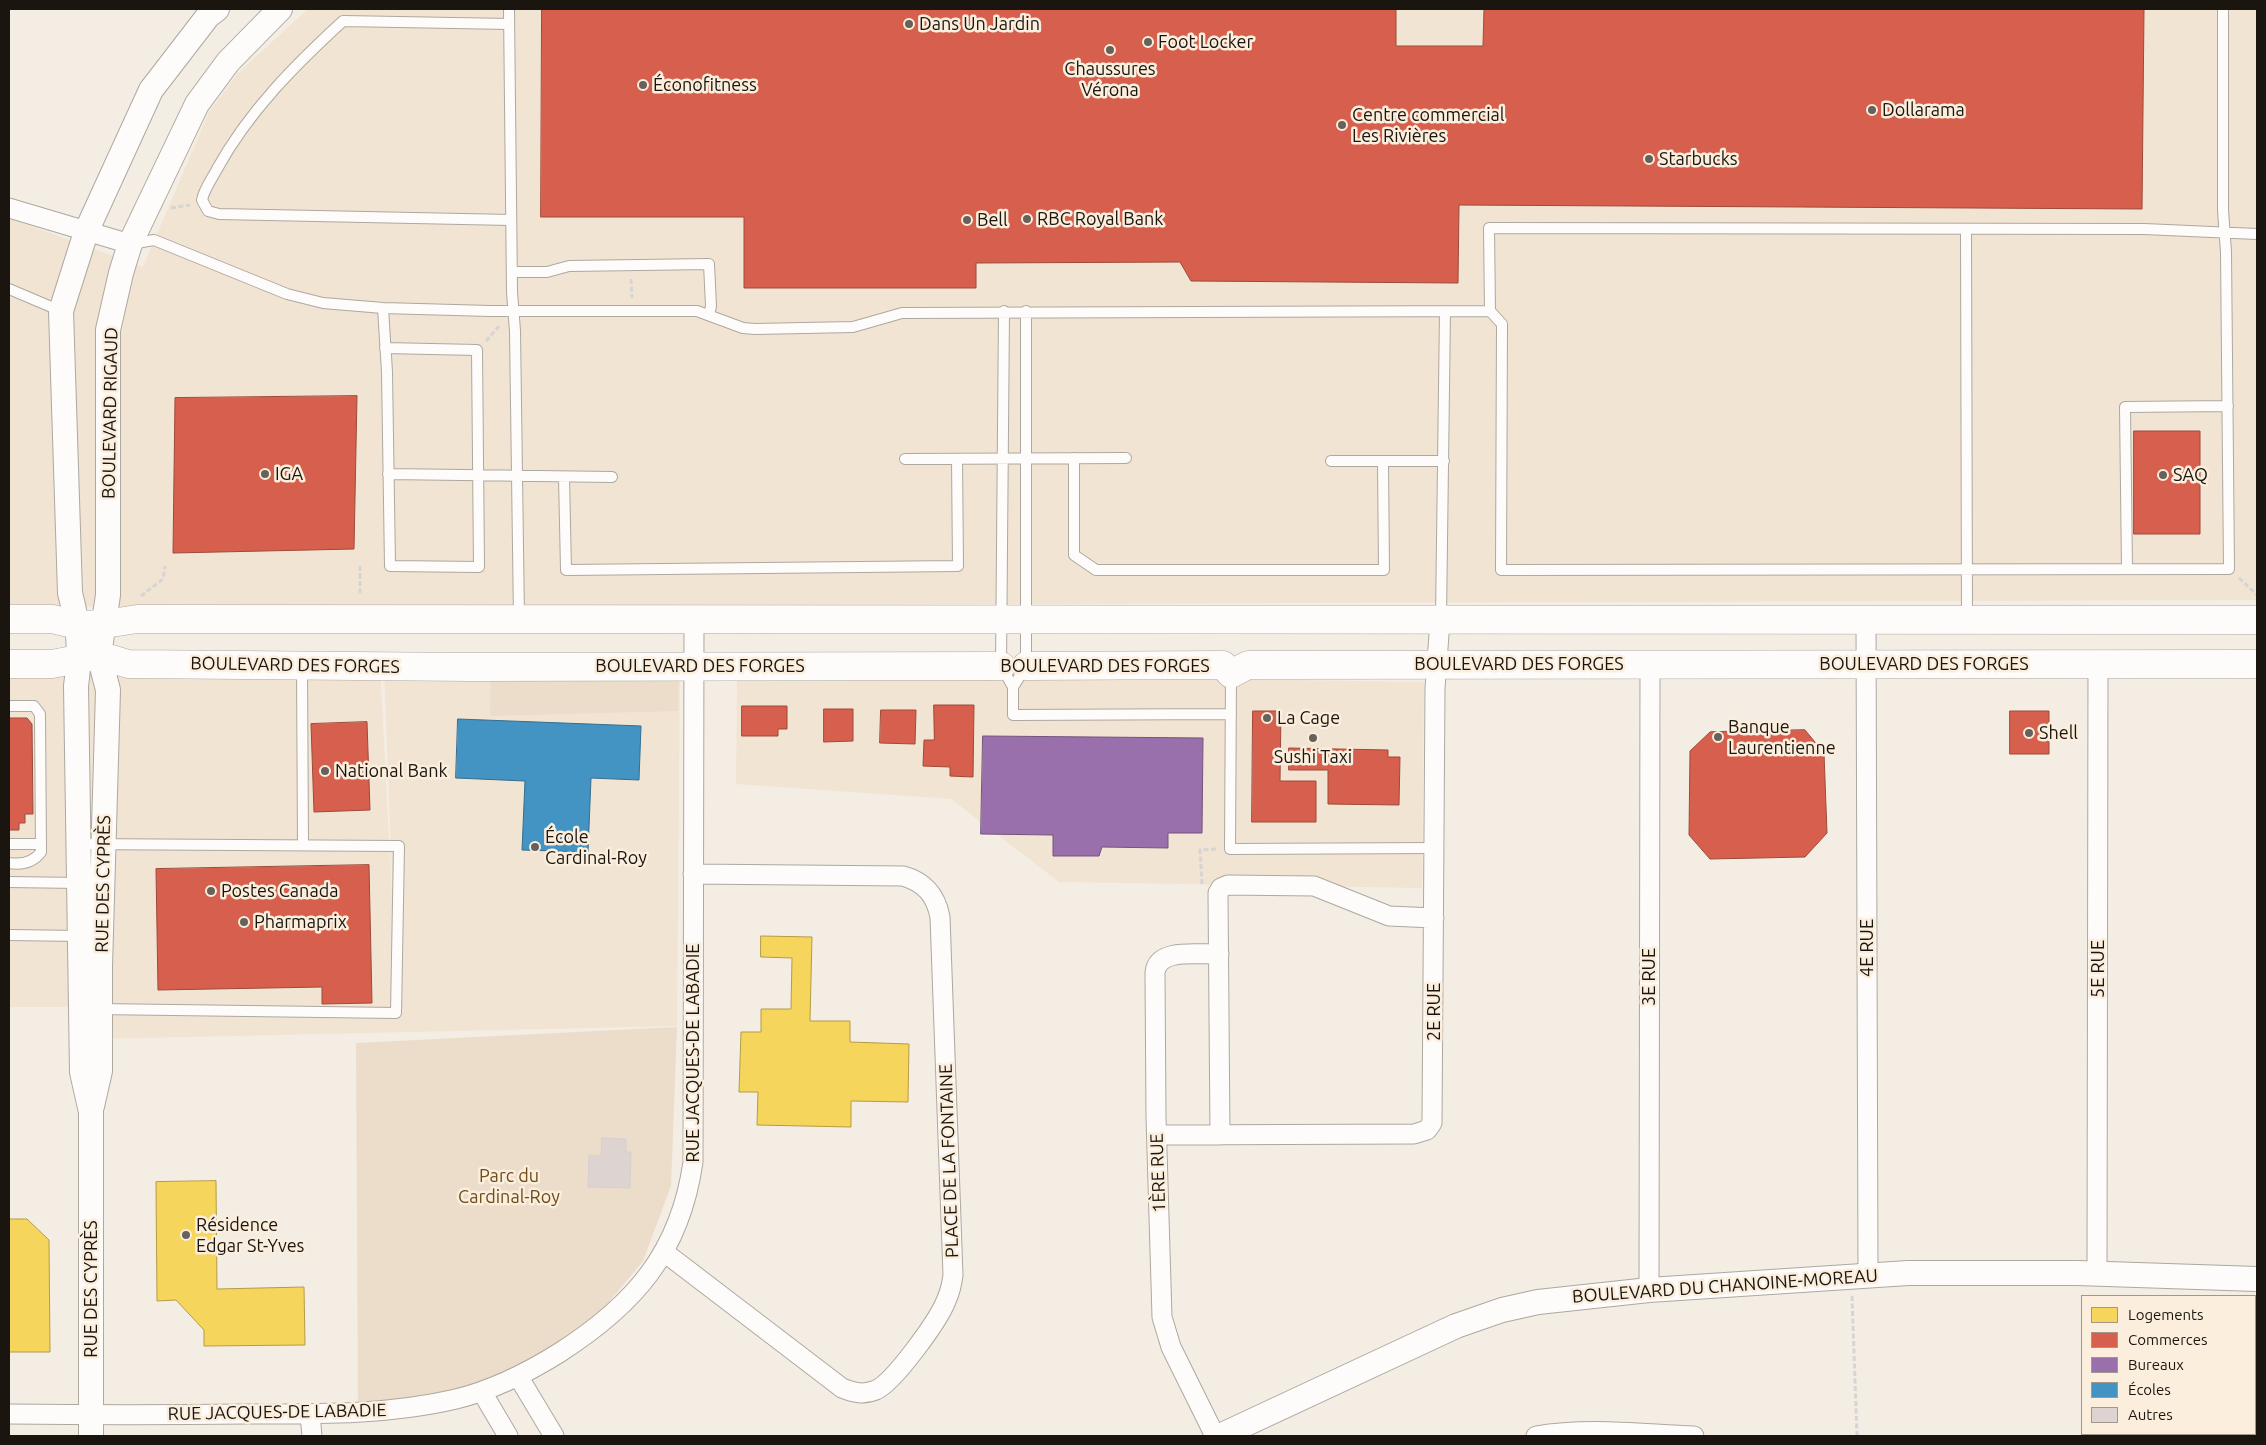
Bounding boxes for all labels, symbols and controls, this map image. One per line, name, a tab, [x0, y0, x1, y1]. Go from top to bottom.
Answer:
place label: Dans Un Jardin	[919, 13, 1040, 35]
marker: Dans Un Jardin	[903, 18, 915, 30]
place label: Foot Locker	[1158, 31, 1253, 53]
marker: Foot Locker	[1142, 36, 1154, 48]
marker: Chaussures Vérona	[1104, 44, 1116, 56]
place label: Chaussures Vérona	[1064, 58, 1156, 100]
place label: Éconofitness	[653, 74, 757, 96]
marker: Éconofitness	[637, 79, 649, 91]
place label: Dollarama	[1882, 99, 1965, 121]
place label: Centre commercial Les Rivières	[1352, 104, 1505, 146]
marker: Dollarama	[1866, 104, 1878, 116]
marker: Centre commercial Les Rivières	[1336, 119, 1348, 131]
place label: Starbucks	[1659, 148, 1738, 170]
marker: Starbucks	[1643, 153, 1655, 165]
place label: RBC Royal Bank	[1037, 208, 1163, 230]
place label: Bell	[977, 209, 1008, 231]
marker: RBC Royal Bank	[1021, 213, 1033, 225]
marker: Bell	[961, 214, 973, 226]
street label: BOULEVARD RIGAUD	[98, 327, 122, 499]
place label: IGA	[275, 463, 303, 485]
place label: SAQ	[2173, 464, 2208, 486]
marker: IGA	[259, 468, 271, 480]
marker: SAQ	[2157, 469, 2169, 481]
street label: BOULEVARD DES FORGES	[190, 652, 400, 678]
street label: BOULEVARD DES FORGES	[1414, 653, 1624, 675]
street label: BOULEVARD DES FORGES	[1819, 653, 2029, 675]
street label: BOULEVARD DES FORGES	[595, 655, 805, 677]
street label: BOULEVARD DES FORGES	[1000, 655, 1210, 677]
place label: La Cage	[1277, 707, 1340, 729]
marker: La Cage	[1261, 712, 1273, 724]
place label: Banque Laurentienne	[1728, 716, 1836, 759]
place label: Shell	[2039, 722, 2078, 744]
marker: Shell	[2023, 727, 2035, 739]
marker: Banque Laurentienne	[1712, 731, 1724, 743]
marker: Sushi Taxi	[1307, 732, 1319, 744]
place label: Sushi Taxi	[1274, 746, 1352, 768]
place label: National Bank	[335, 760, 447, 782]
marker: National Bank	[319, 765, 331, 777]
street label: RUE DES CYPRÈS	[91, 815, 115, 953]
place label: École Cardinal-Roy	[545, 826, 647, 869]
marker: École Cardinal-Roy	[529, 841, 541, 853]
place label: Postes Canada	[221, 880, 338, 902]
marker: Postes Canada	[205, 885, 217, 897]
place label: Pharmaprix	[254, 911, 347, 933]
marker: Pharmaprix	[238, 916, 250, 928]
street label: 4E RUE	[1856, 919, 1878, 977]
street label: 5E RUE	[2087, 940, 2109, 998]
street label: RUE JACQUES-DE LABADIE	[682, 944, 704, 1162]
street label: 3E RUE	[1638, 948, 1660, 1006]
street label: 2E RUE	[1423, 983, 1445, 1041]
street label: PLACE DE LA FONTAINE	[935, 1064, 963, 1258]
street label: 1ÈRE RUE	[1146, 1133, 1170, 1213]
park label: Parc du Cardinal-Roy	[458, 1165, 560, 1208]
place label: Résidence Edgar St-Yves	[196, 1214, 304, 1256]
street label: RUE DES CYPRÈS	[80, 1220, 102, 1358]
marker: Résidence Edgar St-Yves	[180, 1229, 192, 1241]
street label: BOULEVARD DU CHANOINE-MOREAU	[1571, 1265, 1879, 1307]
legend	[2081, 1295, 2256, 1435]
text: Logements	[2128, 1306, 2204, 1323]
text: Commerces	[2128, 1331, 2208, 1348]
text: Bureaux	[2128, 1356, 2184, 1373]
text: Écoles	[2128, 1381, 2171, 1398]
street label: RUE JACQUES-DE LABADIE	[167, 1399, 387, 1425]
text: Autres	[2128, 1406, 2173, 1423]

